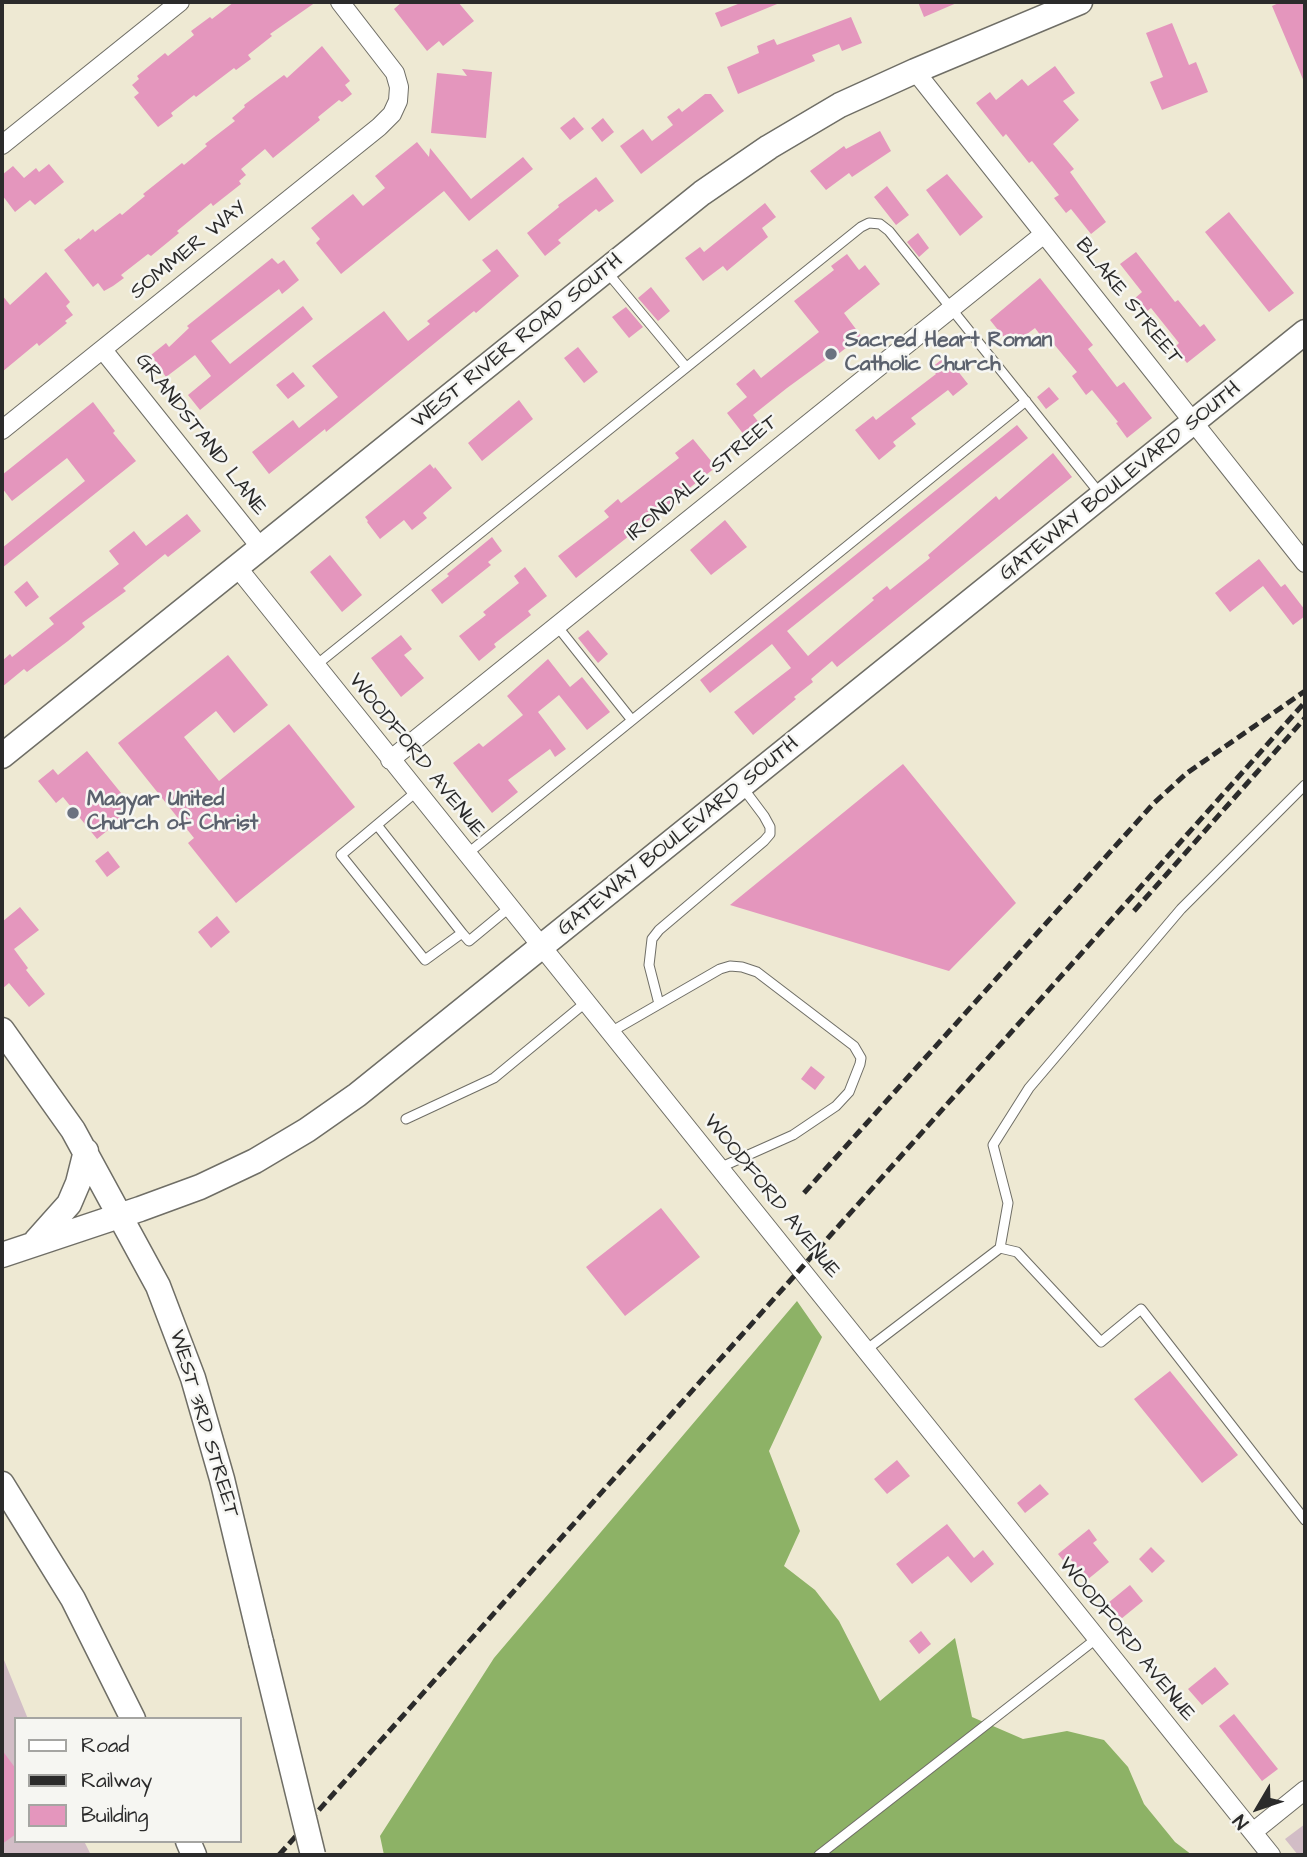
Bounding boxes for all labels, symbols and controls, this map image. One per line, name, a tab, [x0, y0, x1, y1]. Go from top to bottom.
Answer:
street label: SOMMER WAY	[126, 196, 252, 306]
street label: BLAKE STREET	[1069, 233, 1187, 371]
street label: WEST RIVER ROAD SOUTH	[408, 249, 628, 435]
place label: Sacred Heart Roman Catholic Church	[845, 329, 1052, 379]
marker: Sacred Heart Roman Catholic Church	[823, 346, 839, 362]
street label: GRANDSTAND LANE	[129, 349, 271, 521]
street label: GATEWAY BOULEVARD SOUTH	[995, 377, 1247, 587]
street label: IRONDALE STREET	[622, 410, 784, 548]
street label: WOODFORD AVENUE	[342, 669, 490, 843]
street label: GATEWAY BOULEVARD SOUTH	[553, 732, 805, 942]
place label: Magyar United Church of Christ	[87, 788, 258, 838]
marker: Magyar United Church of Christ	[65, 805, 81, 821]
street label: WOODFORD AVENUE	[697, 1110, 845, 1284]
street label: WEST 3RD STREET	[163, 1327, 243, 1521]
street label: WOODFORD AVENUE	[1052, 1553, 1200, 1727]
legend	[14, 1717, 242, 1843]
text: Road	[81, 1731, 129, 1760]
text: Railway	[81, 1766, 152, 1795]
north arrow	[1223, 1773, 1293, 1843]
text: Building	[81, 1801, 148, 1830]
text: N	[1227, 1808, 1256, 1835]

